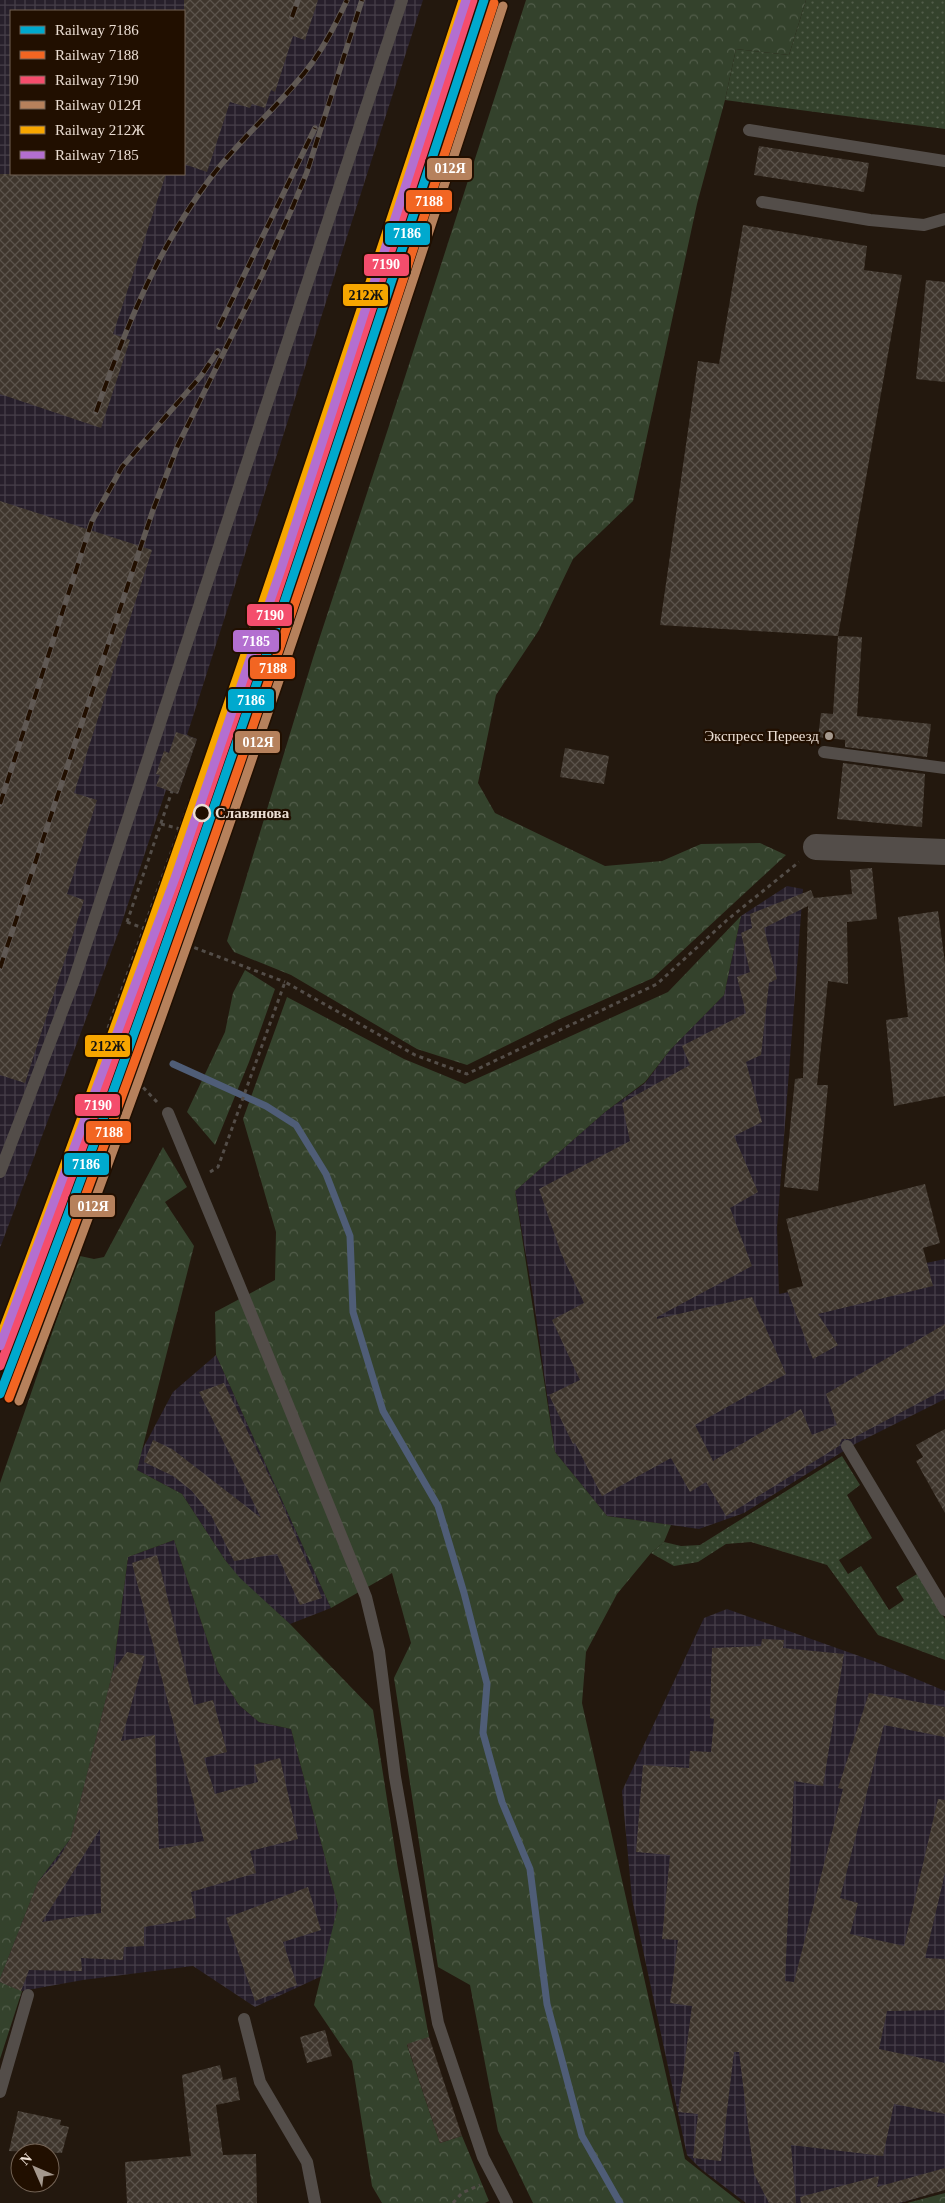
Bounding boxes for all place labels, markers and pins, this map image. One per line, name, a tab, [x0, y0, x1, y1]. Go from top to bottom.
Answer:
place label: Экспресс Переезд	[704, 728, 819, 744]
marker: Экспресс Переезд	[823, 730, 835, 742]
marker: Славянова	[193, 804, 211, 822]
place label: Славянова	[215, 805, 290, 821]

